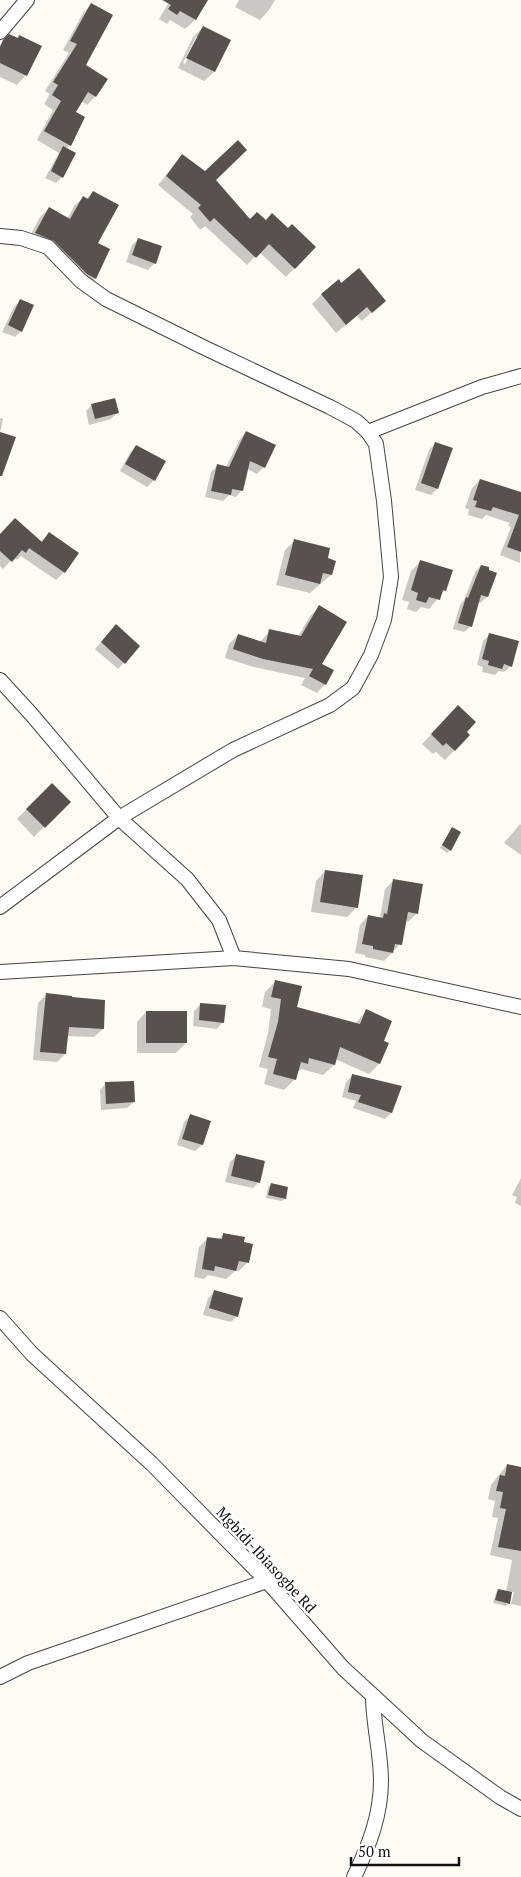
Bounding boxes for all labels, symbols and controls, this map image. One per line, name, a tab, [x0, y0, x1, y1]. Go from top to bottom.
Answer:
street label: Mgbidi-Ibiasogbe Rd	[212, 1502, 321, 1617]
scale bar	[351, 1834, 458, 1866]
text: 50 m	[358, 1841, 391, 1861]

